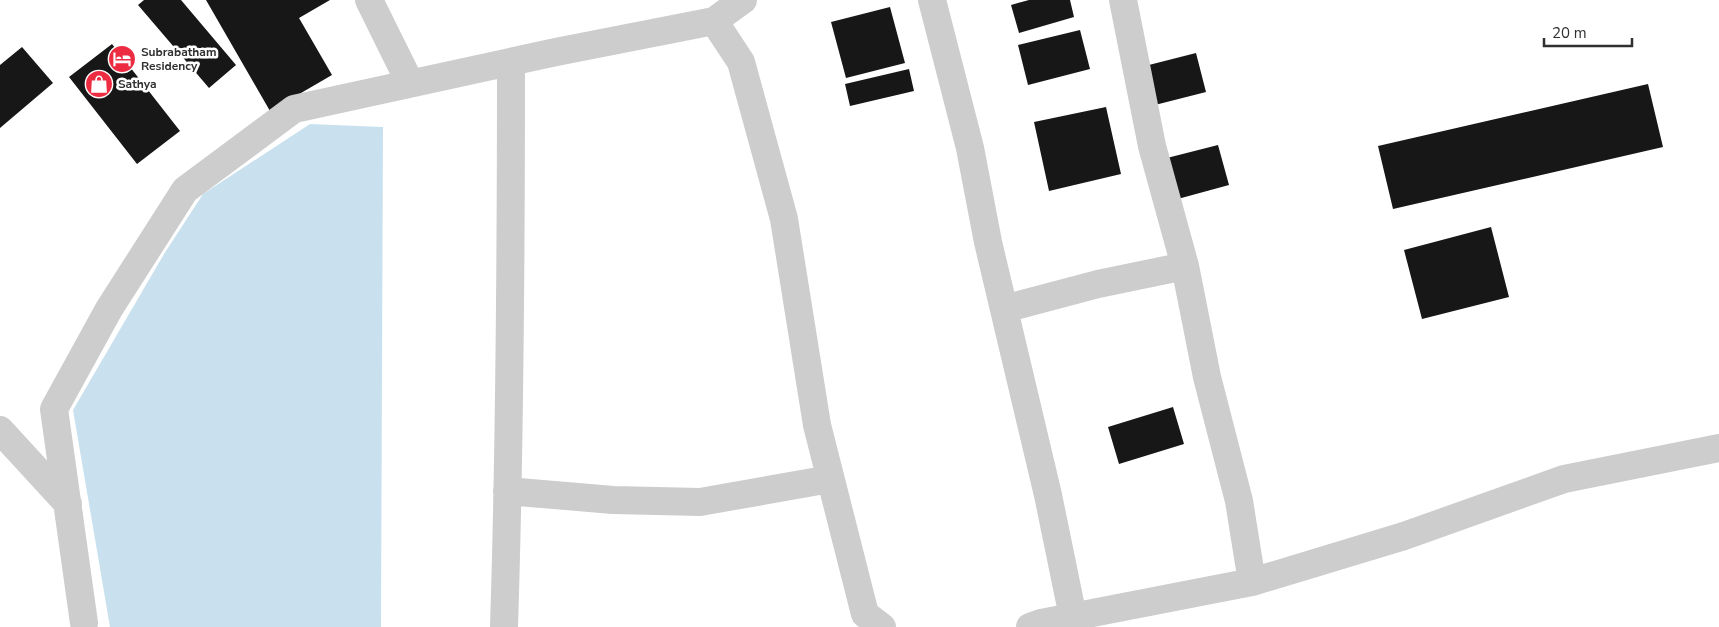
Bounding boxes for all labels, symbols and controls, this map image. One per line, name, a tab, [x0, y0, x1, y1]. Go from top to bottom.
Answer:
scale bar	[1544, 15, 1632, 47]
text: 20 m	[1552, 23, 1587, 43]
hotel icon: Subrabatham Residency	[107, 44, 137, 74]
place label: Subrabatham Residency	[141, 44, 216, 74]
shop icon: Sathya	[84, 69, 114, 99]
place label: Sathya	[118, 76, 156, 92]

